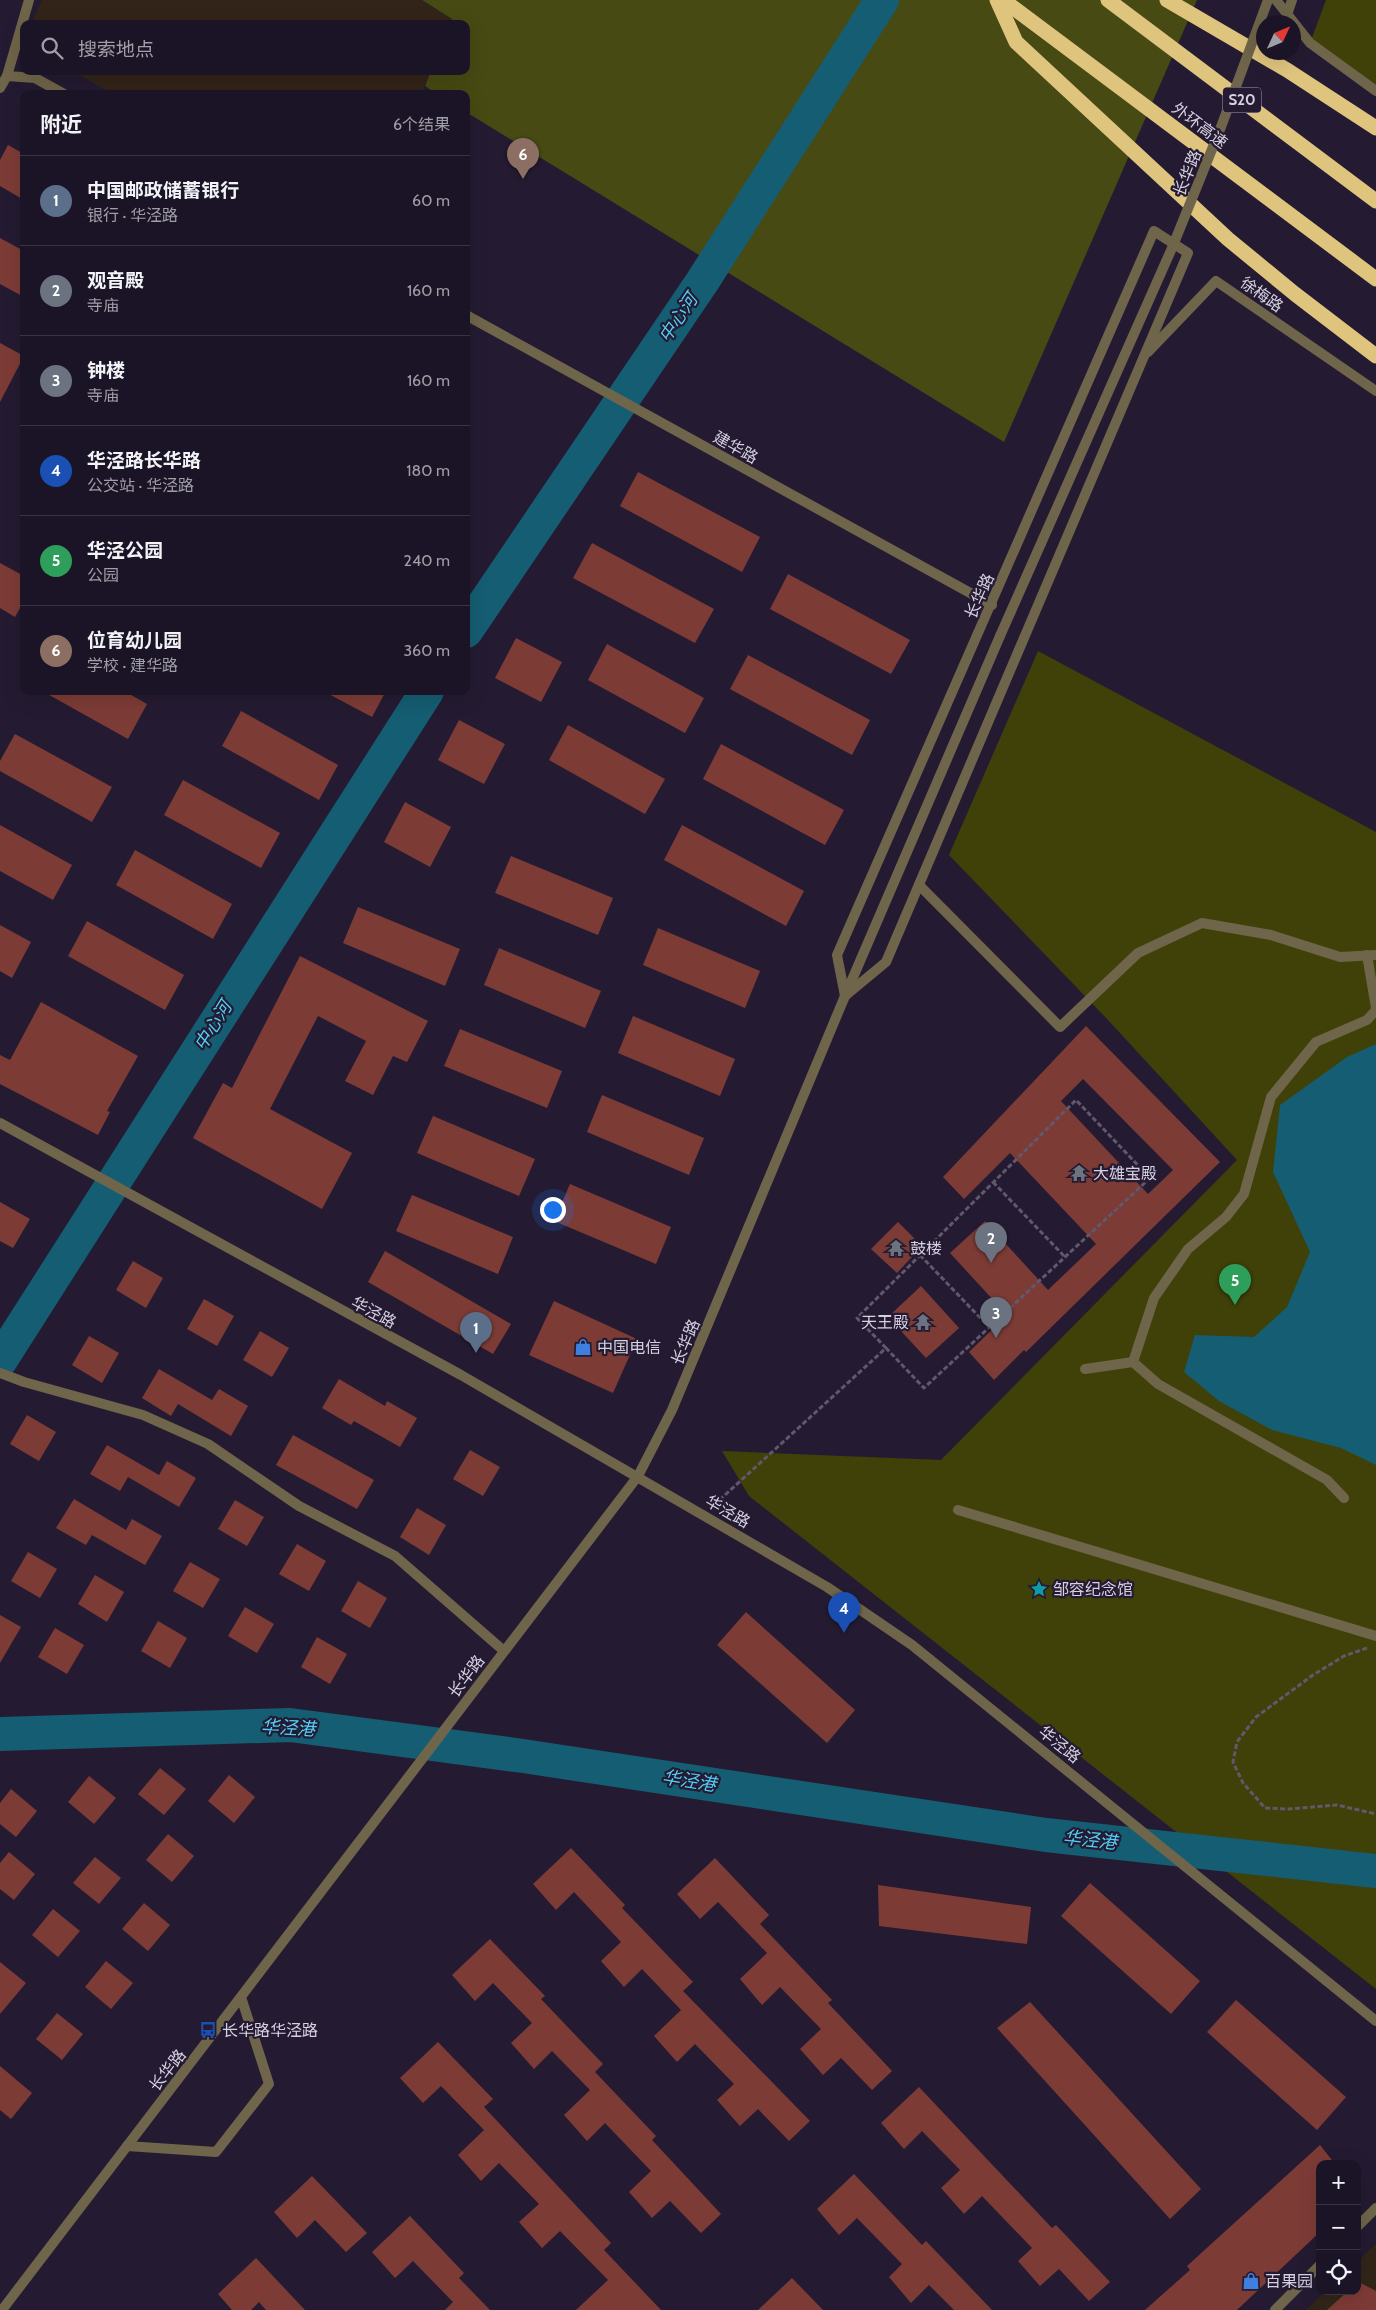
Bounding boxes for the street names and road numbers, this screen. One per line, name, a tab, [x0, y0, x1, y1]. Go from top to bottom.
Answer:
road number: S20	[1223, 88, 1261, 112]
street label: 外环高速	[1168, 99, 1231, 152]
street label: 长华路	[1170, 147, 1205, 199]
street label: 徐梅路	[1237, 273, 1287, 316]
street label: 建华路	[710, 427, 761, 467]
street label: 长华路	[961, 570, 998, 622]
street label: 华泾路	[348, 1293, 399, 1332]
street label: 长华路	[667, 1316, 704, 1368]
street label: 华泾路	[702, 1491, 753, 1532]
street label: 长华路	[444, 1651, 488, 1701]
street label: 华泾路	[1035, 1722, 1084, 1767]
street label: 长华路	[145, 2046, 190, 2095]

